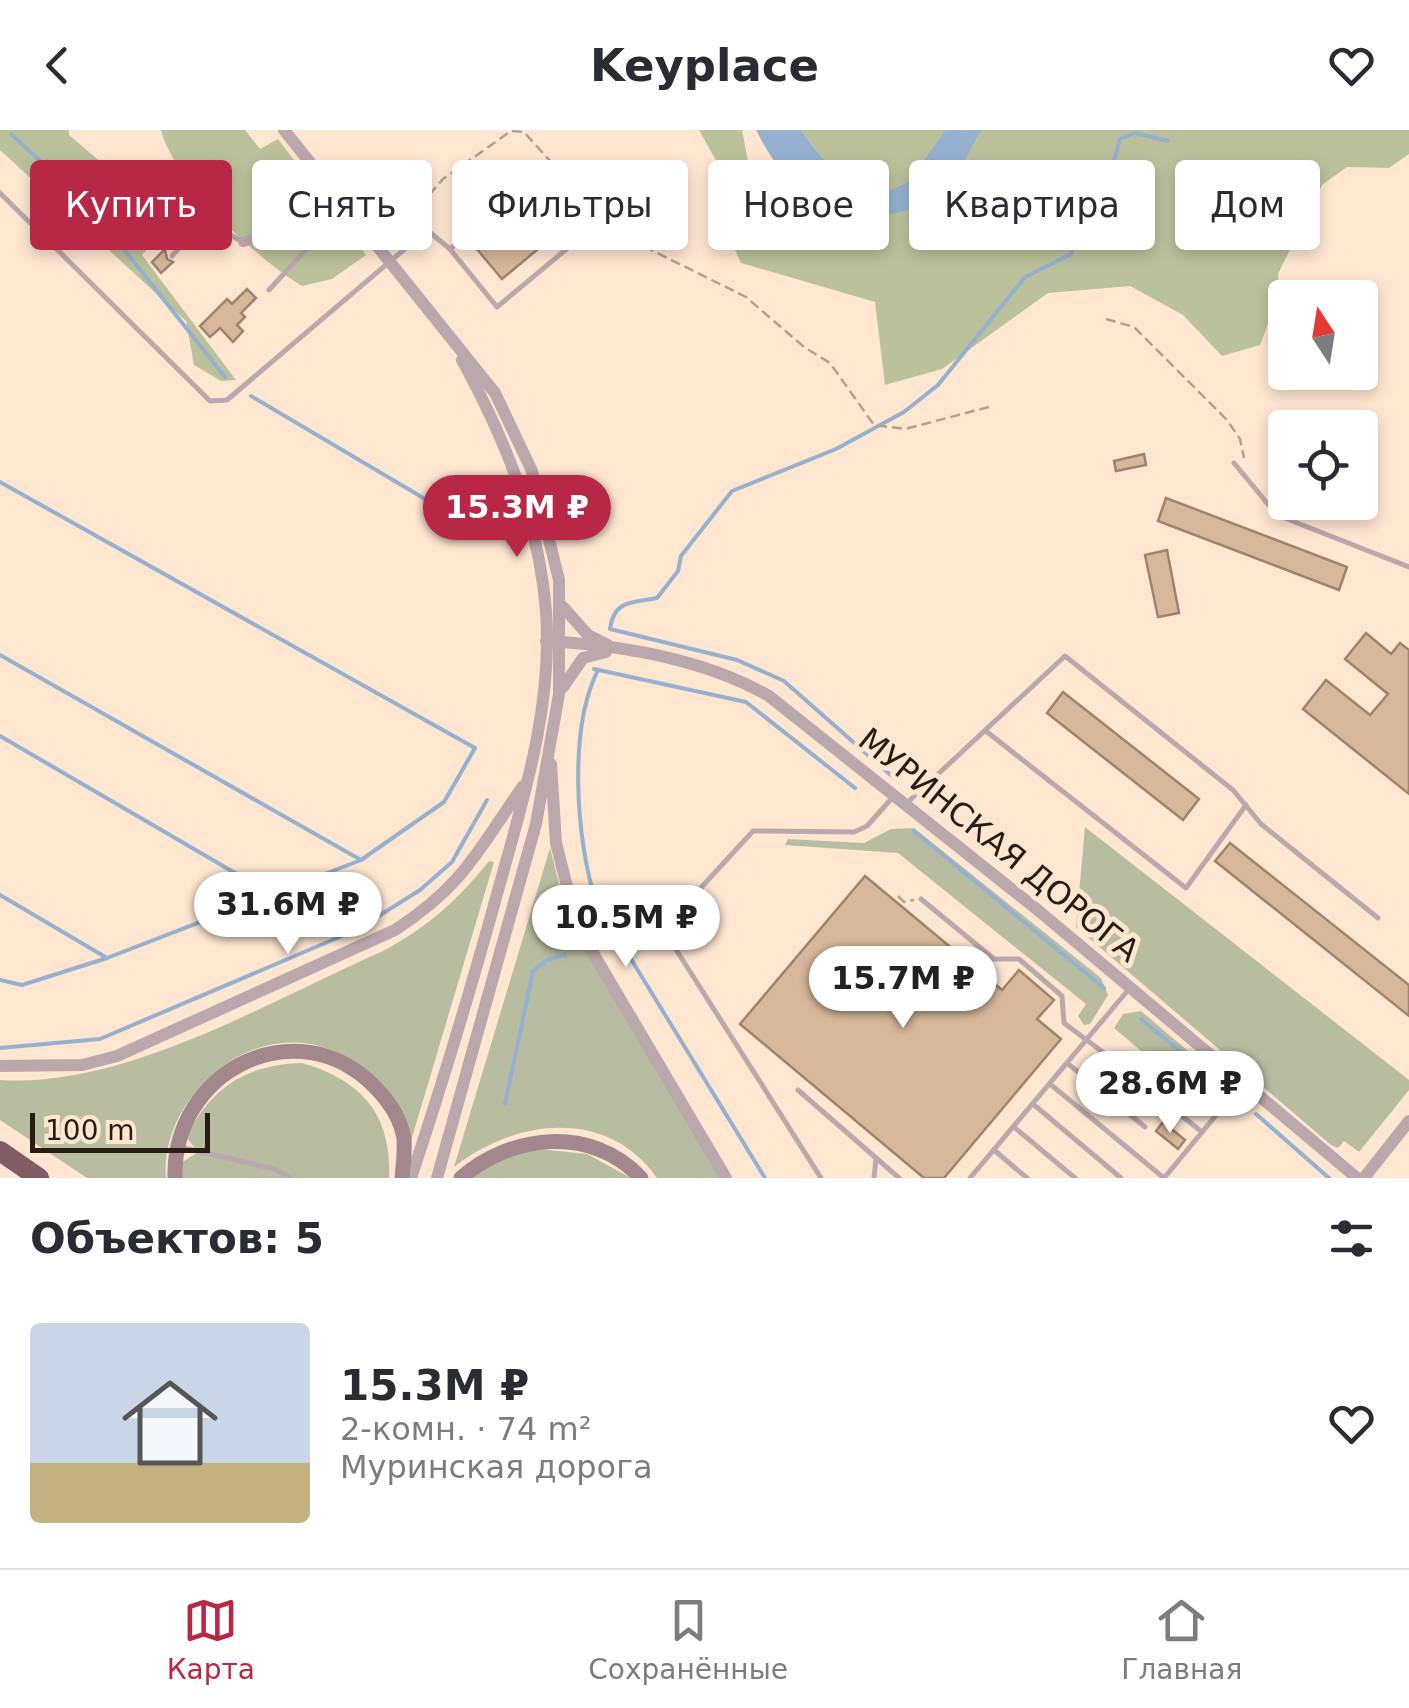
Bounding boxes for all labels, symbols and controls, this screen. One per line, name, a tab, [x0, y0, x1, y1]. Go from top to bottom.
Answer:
icon: back	[30, 38, 85, 93]
icon: heart	[1324, 38, 1379, 93]
text: Keyplace	[590, 39, 819, 92]
chip: Купить	[30, 160, 232, 250]
chip: Снять	[252, 160, 432, 250]
chip: Фильтры	[452, 160, 688, 250]
chip: Новое	[708, 160, 889, 250]
chip: Квартира	[909, 160, 1155, 250]
chip: Дом	[1175, 160, 1320, 250]
north arrow	[1268, 280, 1378, 390]
map controls	[1268, 280, 1378, 520]
button: locate	[1268, 410, 1378, 520]
pin: 15.3M ₽	[425, 475, 609, 560]
text: 15.3M ₽	[445, 488, 589, 526]
street label: МУРИНСКАЯ ДОРОГА	[851, 720, 1147, 970]
pin: 31.6M ₽	[196, 872, 380, 957]
text: 31.6M ₽	[216, 885, 360, 923]
pin: 10.5M ₽	[534, 885, 718, 970]
text: 10.5M ₽	[554, 898, 698, 936]
pin: 15.7M ₽	[811, 946, 995, 1031]
text: 15.7M ₽	[831, 959, 975, 997]
pin: 28.6M ₽	[1078, 1051, 1262, 1136]
text: 28.6M ₽	[1098, 1064, 1242, 1102]
scale bar	[30, 1108, 210, 1153]
text: 100 m	[45, 1114, 135, 1147]
icon: filters	[1324, 1211, 1379, 1266]
text: Объектов: 5	[30, 1214, 324, 1263]
text: 15.3M ₽	[340, 1361, 529, 1410]
icon: home	[110, 1363, 230, 1483]
icon: heart	[1324, 1396, 1379, 1451]
text: 2-комн. · 74 m²	[340, 1410, 591, 1448]
text: Муринская дорога	[340, 1448, 653, 1486]
tab: Карта	[167, 1593, 255, 1686]
tab: Сохранённые	[588, 1593, 788, 1686]
tab: Главная	[1121, 1593, 1242, 1686]

